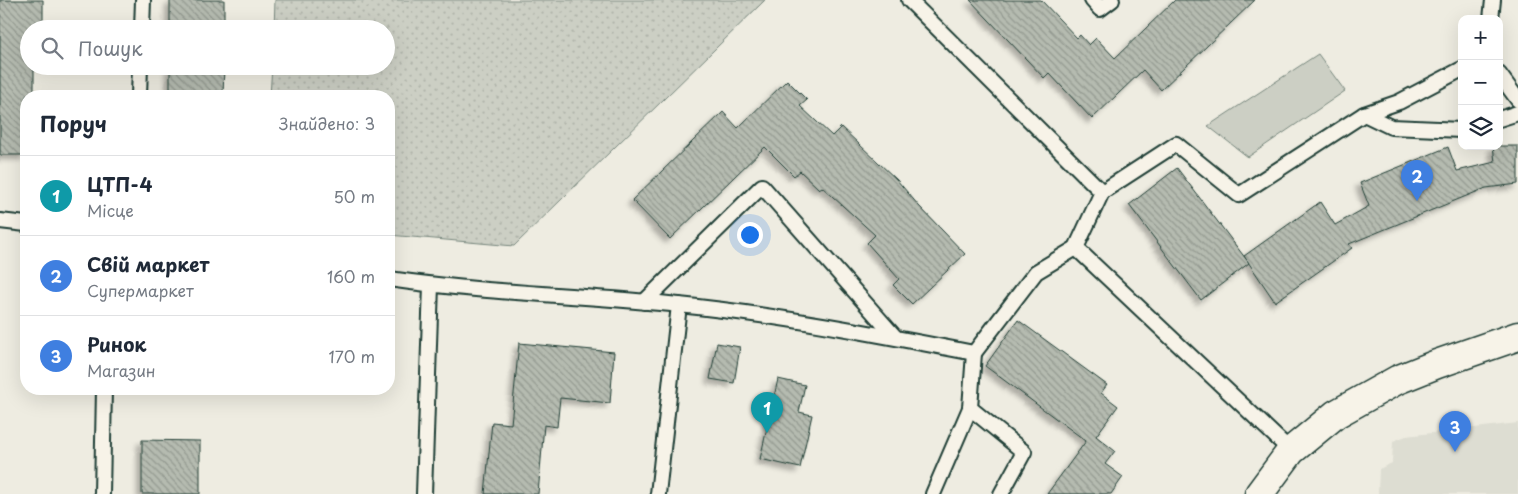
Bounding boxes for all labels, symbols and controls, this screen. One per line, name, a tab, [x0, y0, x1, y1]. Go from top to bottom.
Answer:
map controls	[1458, 15, 1503, 150]
button: +	[1458, 15, 1503, 60]
search box	[20, 20, 395, 75]
icon: search	[38, 34, 66, 62]
text: Пошук	[78, 34, 143, 62]
button: −	[1458, 60, 1503, 105]
button: layers	[1458, 105, 1503, 150]
text: Поруч	[40, 107, 107, 139]
text: Знайдено: 3	[279, 111, 375, 135]
pin: 2	[1401, 160, 1433, 201]
text: ЦТП-4	[87, 170, 152, 198]
text: 1	[52, 184, 60, 208]
text: 50 m	[334, 184, 375, 208]
text: Місце	[87, 198, 134, 222]
your location	[737, 222, 763, 248]
text: Свiй маркет	[87, 250, 209, 278]
text: 2	[50, 264, 62, 288]
text: 160 m	[327, 264, 375, 288]
text: Супермаркет	[87, 278, 194, 302]
text: Ринок	[87, 330, 146, 358]
text: 3	[51, 344, 61, 368]
text: 170 m	[329, 344, 375, 368]
text: Магазин	[87, 358, 156, 382]
pin: 1	[751, 392, 783, 433]
pin: 3	[1439, 411, 1471, 452]

